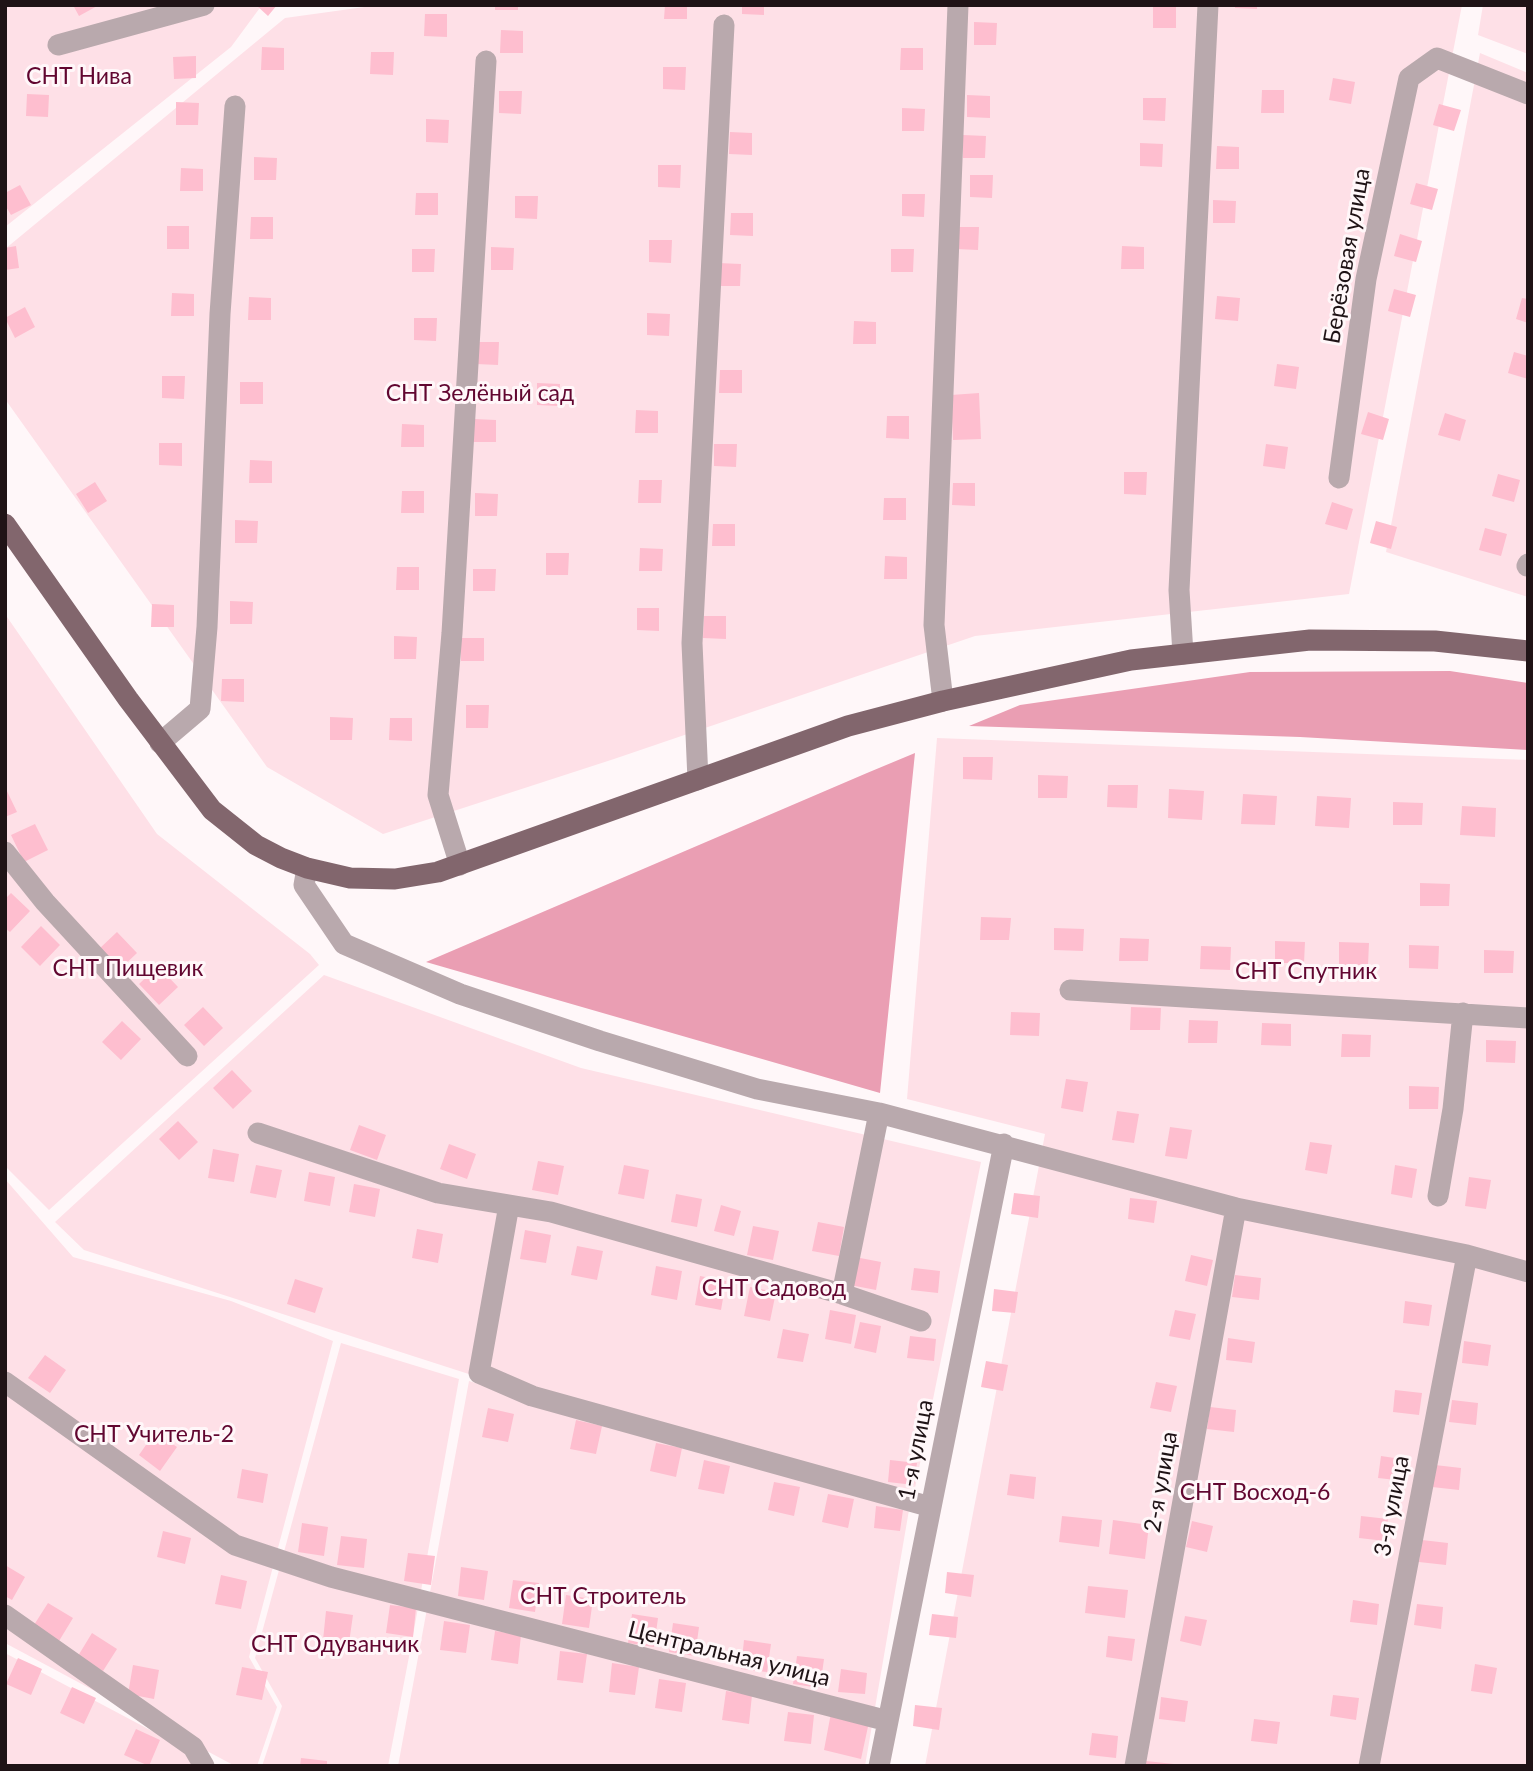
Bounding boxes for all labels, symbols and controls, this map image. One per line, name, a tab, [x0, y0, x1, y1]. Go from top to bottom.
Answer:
park label: СНТ Нива	[26, 63, 132, 91]
street label: Берёзовая улица	[1318, 166, 1376, 346]
park label: СНТ Зелёный сад	[386, 380, 574, 408]
park label: СНТ Пищевик	[53, 955, 203, 983]
park label: СНТ Спутник	[1235, 958, 1377, 986]
park label: СНТ Садовод	[702, 1275, 846, 1303]
street label: 1-я улица	[893, 1397, 939, 1503]
park label: СНТ Учитель-2	[74, 1421, 234, 1449]
street label: 2-я улица	[1139, 1429, 1183, 1535]
street label: 3-я улица	[1369, 1453, 1415, 1559]
park label: СНТ Восход-6	[1180, 1479, 1330, 1507]
park label: СНТ Строитель	[520, 1583, 686, 1611]
street label: Центральная улица	[625, 1616, 833, 1692]
park label: СНТ Одуванчик	[251, 1631, 419, 1659]

